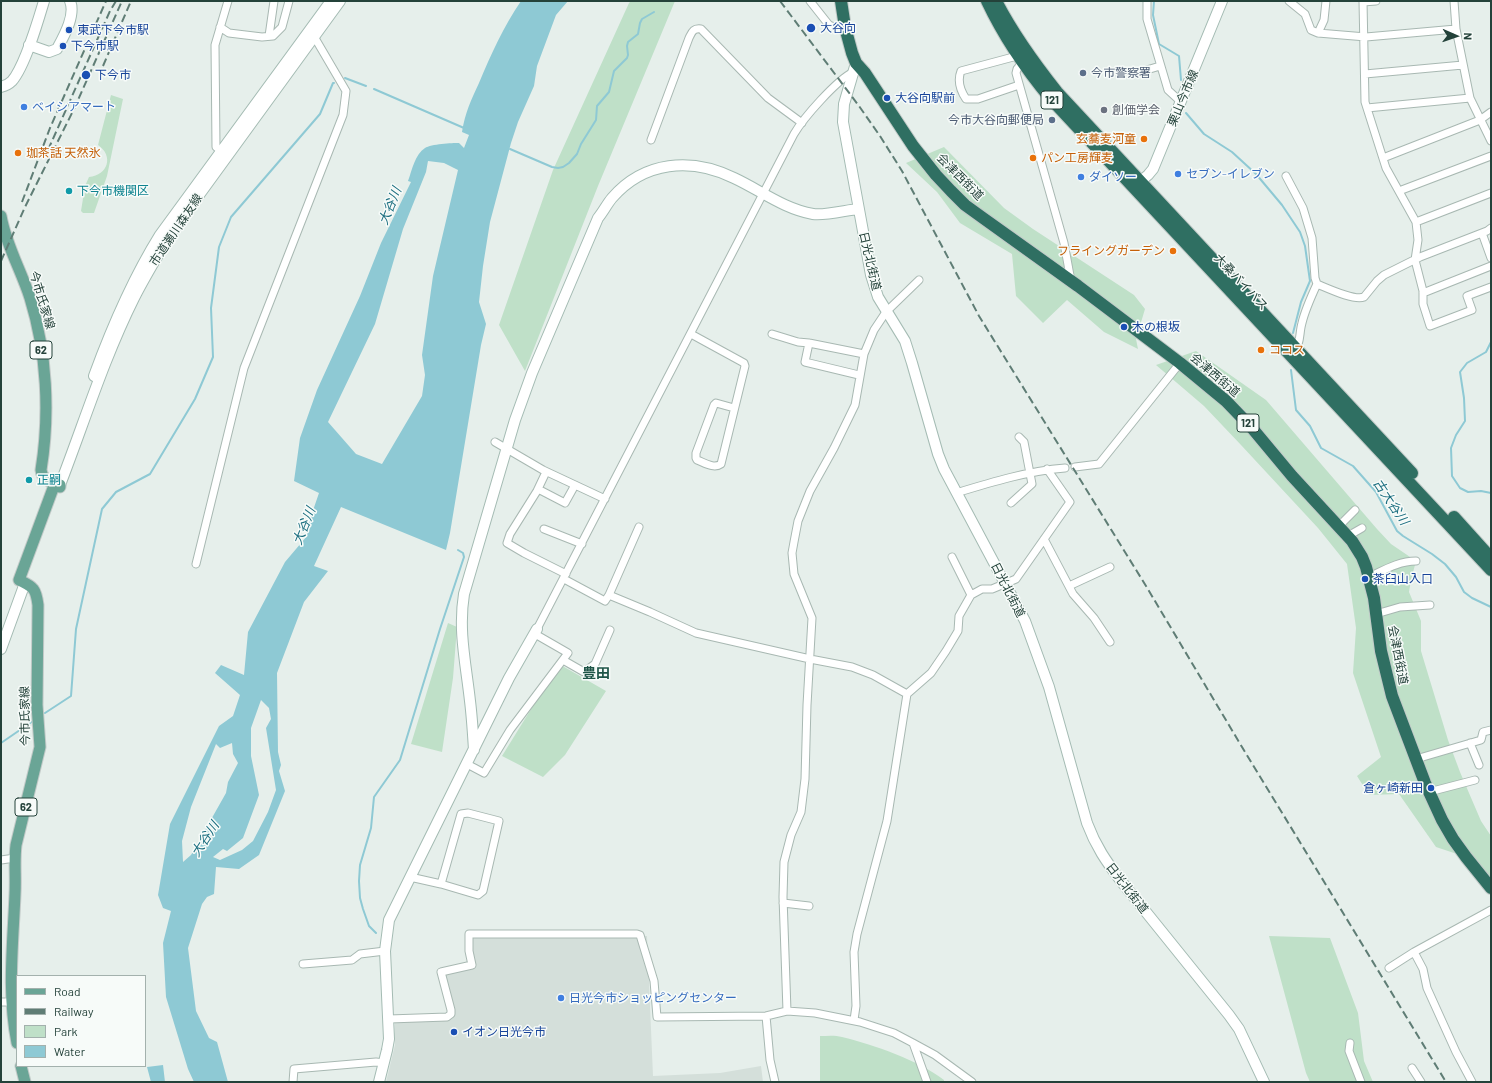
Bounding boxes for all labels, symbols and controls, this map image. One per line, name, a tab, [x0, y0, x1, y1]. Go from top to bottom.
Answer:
north arrow	[1436, 16, 1476, 56]
place label: 大谷向	[820, 21, 856, 35]
marker: 大谷向	[805, 22, 817, 34]
place label: 東武下今市駅	[77, 23, 149, 37]
marker: 東武下今市駅	[64, 25, 74, 35]
text: N	[1462, 33, 1475, 40]
place label: 下今市駅	[71, 39, 119, 53]
marker: 下今市駅	[58, 41, 68, 51]
place label: 今市警察署	[1091, 66, 1151, 80]
place label: 下今市	[95, 68, 131, 82]
marker: 今市警察署	[1078, 68, 1088, 78]
street label: 栗山今市線	[1165, 68, 1201, 128]
marker: 下今市	[80, 69, 92, 81]
place label: 大谷向駅前	[895, 91, 955, 105]
road number: 121	[1041, 91, 1063, 109]
marker: 大谷向駅前	[882, 93, 892, 103]
place label: ベイシアマート	[32, 100, 116, 114]
marker: ベイシアマート	[19, 102, 29, 112]
place label: 創価学会	[1112, 103, 1160, 117]
marker: 創価学会	[1099, 105, 1109, 115]
place label: 今市大谷向郵便局	[948, 113, 1044, 127]
marker: 今市大谷向郵便局	[1047, 115, 1057, 125]
place label: 玄蕎麦河童	[1076, 132, 1136, 146]
marker: 玄蕎麦河童	[1139, 134, 1149, 144]
place label: 珈茶話 天然氷	[26, 146, 100, 160]
marker: 珈茶話 天然氷	[13, 148, 23, 158]
street label: 会津西街道	[934, 151, 986, 203]
place label: パン工房輝麦	[1041, 151, 1113, 165]
marker: パン工房輝麦	[1028, 153, 1038, 163]
place label: セブン-イレブン	[1186, 167, 1275, 181]
marker: セブン-イレブン	[1173, 169, 1183, 179]
place label: ダイソー	[1089, 170, 1137, 184]
marker: ダイソー	[1076, 172, 1086, 182]
place label: 下今市機関区	[77, 184, 149, 198]
water label: 大谷川	[375, 185, 405, 227]
marker: 下今市機関区	[64, 186, 74, 196]
street label: 市道瀬川森友線	[147, 191, 205, 269]
street label: 日光北街道	[856, 230, 884, 292]
place label: フライングガーデン	[1057, 244, 1165, 258]
marker: フライングガーデン	[1168, 246, 1178, 256]
street label: 大桑バイパス	[1211, 251, 1271, 313]
street label: 今市氏家線	[26, 269, 58, 331]
place label: 木の根坂	[1132, 320, 1180, 334]
marker: 木の根坂	[1119, 322, 1129, 332]
road number: 62	[30, 341, 52, 359]
place label: ココス	[1269, 343, 1305, 357]
marker: ココス	[1256, 345, 1266, 355]
street label: 会津西街道	[1187, 350, 1243, 400]
road number: 121	[1237, 414, 1259, 432]
place label: 正嗣	[37, 473, 61, 487]
marker: 正嗣	[24, 475, 34, 485]
water label: 古大谷川	[1370, 476, 1412, 528]
water label: 大谷川	[289, 505, 319, 547]
street label: 日光北街道	[988, 560, 1028, 620]
place label: 茶臼山入口	[1373, 572, 1433, 586]
marker: 茶臼山入口	[1360, 574, 1370, 584]
street label: 会津西街道	[1385, 624, 1411, 686]
district label: 豊田	[582, 665, 610, 681]
street label: 今市氏家線	[17, 686, 33, 746]
place label: 倉ヶ崎新田	[1363, 781, 1423, 795]
marker: 倉ヶ崎新田	[1426, 783, 1436, 793]
road number: 62	[15, 798, 37, 816]
water label: 大谷川	[188, 818, 222, 860]
street label: 日光北街道	[1103, 860, 1151, 916]
legend	[16, 975, 146, 1067]
text: Road	[54, 984, 81, 998]
place label: 日光今市ショッピングセンター	[569, 991, 737, 1005]
marker: 日光今市ショッピングセンター	[556, 993, 566, 1003]
text: Railway	[54, 1004, 93, 1018]
text: Park	[54, 1024, 78, 1038]
place label: イオン日光今市	[462, 1025, 546, 1039]
marker: イオン日光今市	[449, 1027, 459, 1037]
text: Water	[54, 1044, 85, 1058]

